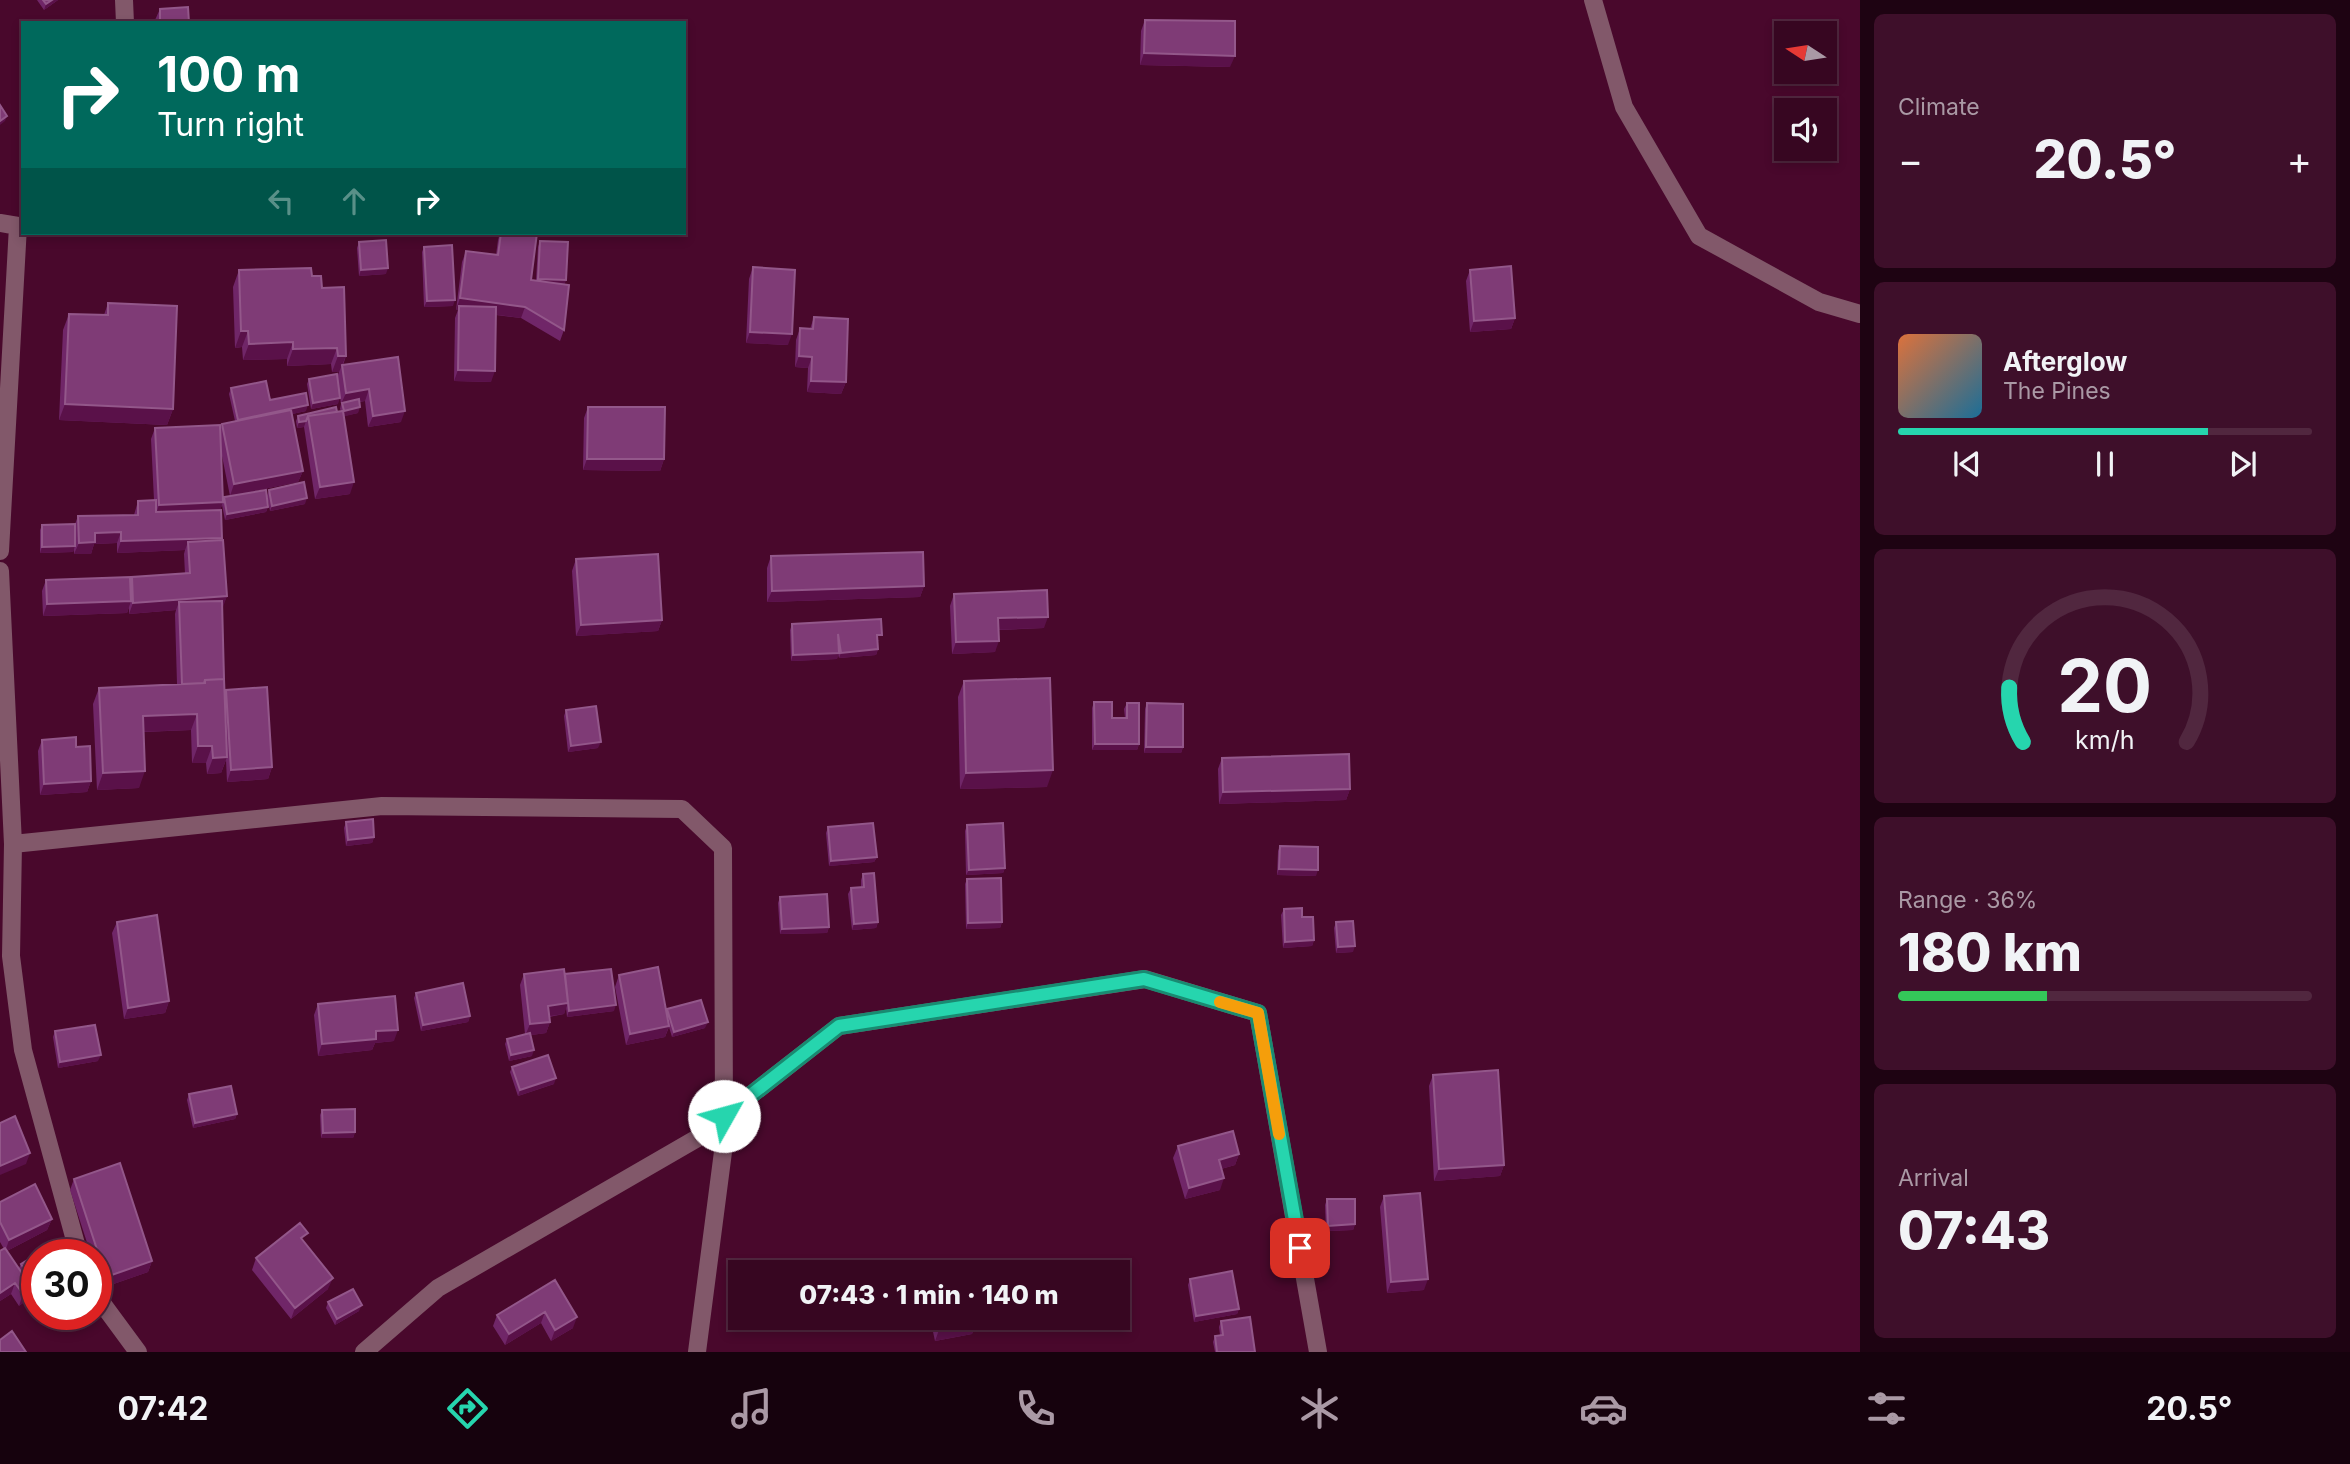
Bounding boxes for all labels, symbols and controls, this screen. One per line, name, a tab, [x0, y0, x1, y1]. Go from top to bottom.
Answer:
north arrow	[1774, 21, 1838, 84]
map controls	[1774, 21, 1837, 161]
text: 100 m	[157, 45, 301, 104]
icon: right	[42, 49, 133, 140]
text: Climate	[1898, 93, 1980, 121]
button: sound	[1774, 98, 1837, 161]
text: Turn right	[157, 105, 304, 144]
text: 20.5°	[2033, 128, 2177, 191]
text: −	[1898, 137, 1923, 183]
text: +	[2287, 137, 2312, 183]
icon: left	[262, 182, 300, 220]
icon: ahead	[335, 182, 373, 220]
icon: right	[408, 182, 446, 220]
text: Afterglow	[2003, 346, 2127, 377]
text: The Pines	[2003, 377, 2111, 405]
icon: previous	[1948, 445, 1986, 483]
icon: pause	[2086, 445, 2124, 483]
icon: next	[2224, 445, 2262, 483]
text: 20	[2058, 641, 2152, 730]
text: km/h	[2075, 725, 2135, 755]
text: Range · 36%	[1898, 886, 2037, 914]
text: 180 km	[1898, 921, 2082, 984]
position arrow	[687, 1079, 761, 1153]
text: Arrival	[1898, 1164, 1969, 1192]
text: 07:43	[1898, 1199, 2050, 1262]
pin	[1270, 1218, 1330, 1278]
icon: arrive	[1281, 1229, 1319, 1267]
speed limit sign: 30	[21, 1239, 112, 1330]
text: 07:43 · 1 min · 140 m	[799, 1279, 1059, 1310]
icon: directions	[443, 1384, 492, 1433]
icon: music	[727, 1384, 776, 1433]
icon: phone	[1011, 1384, 1060, 1433]
icon: climate	[1295, 1384, 1344, 1433]
icon: car	[1579, 1384, 1628, 1433]
icon: filters	[1862, 1384, 1911, 1433]
text: 07:42	[117, 1389, 208, 1428]
text: 20.5°	[2146, 1389, 2233, 1428]

